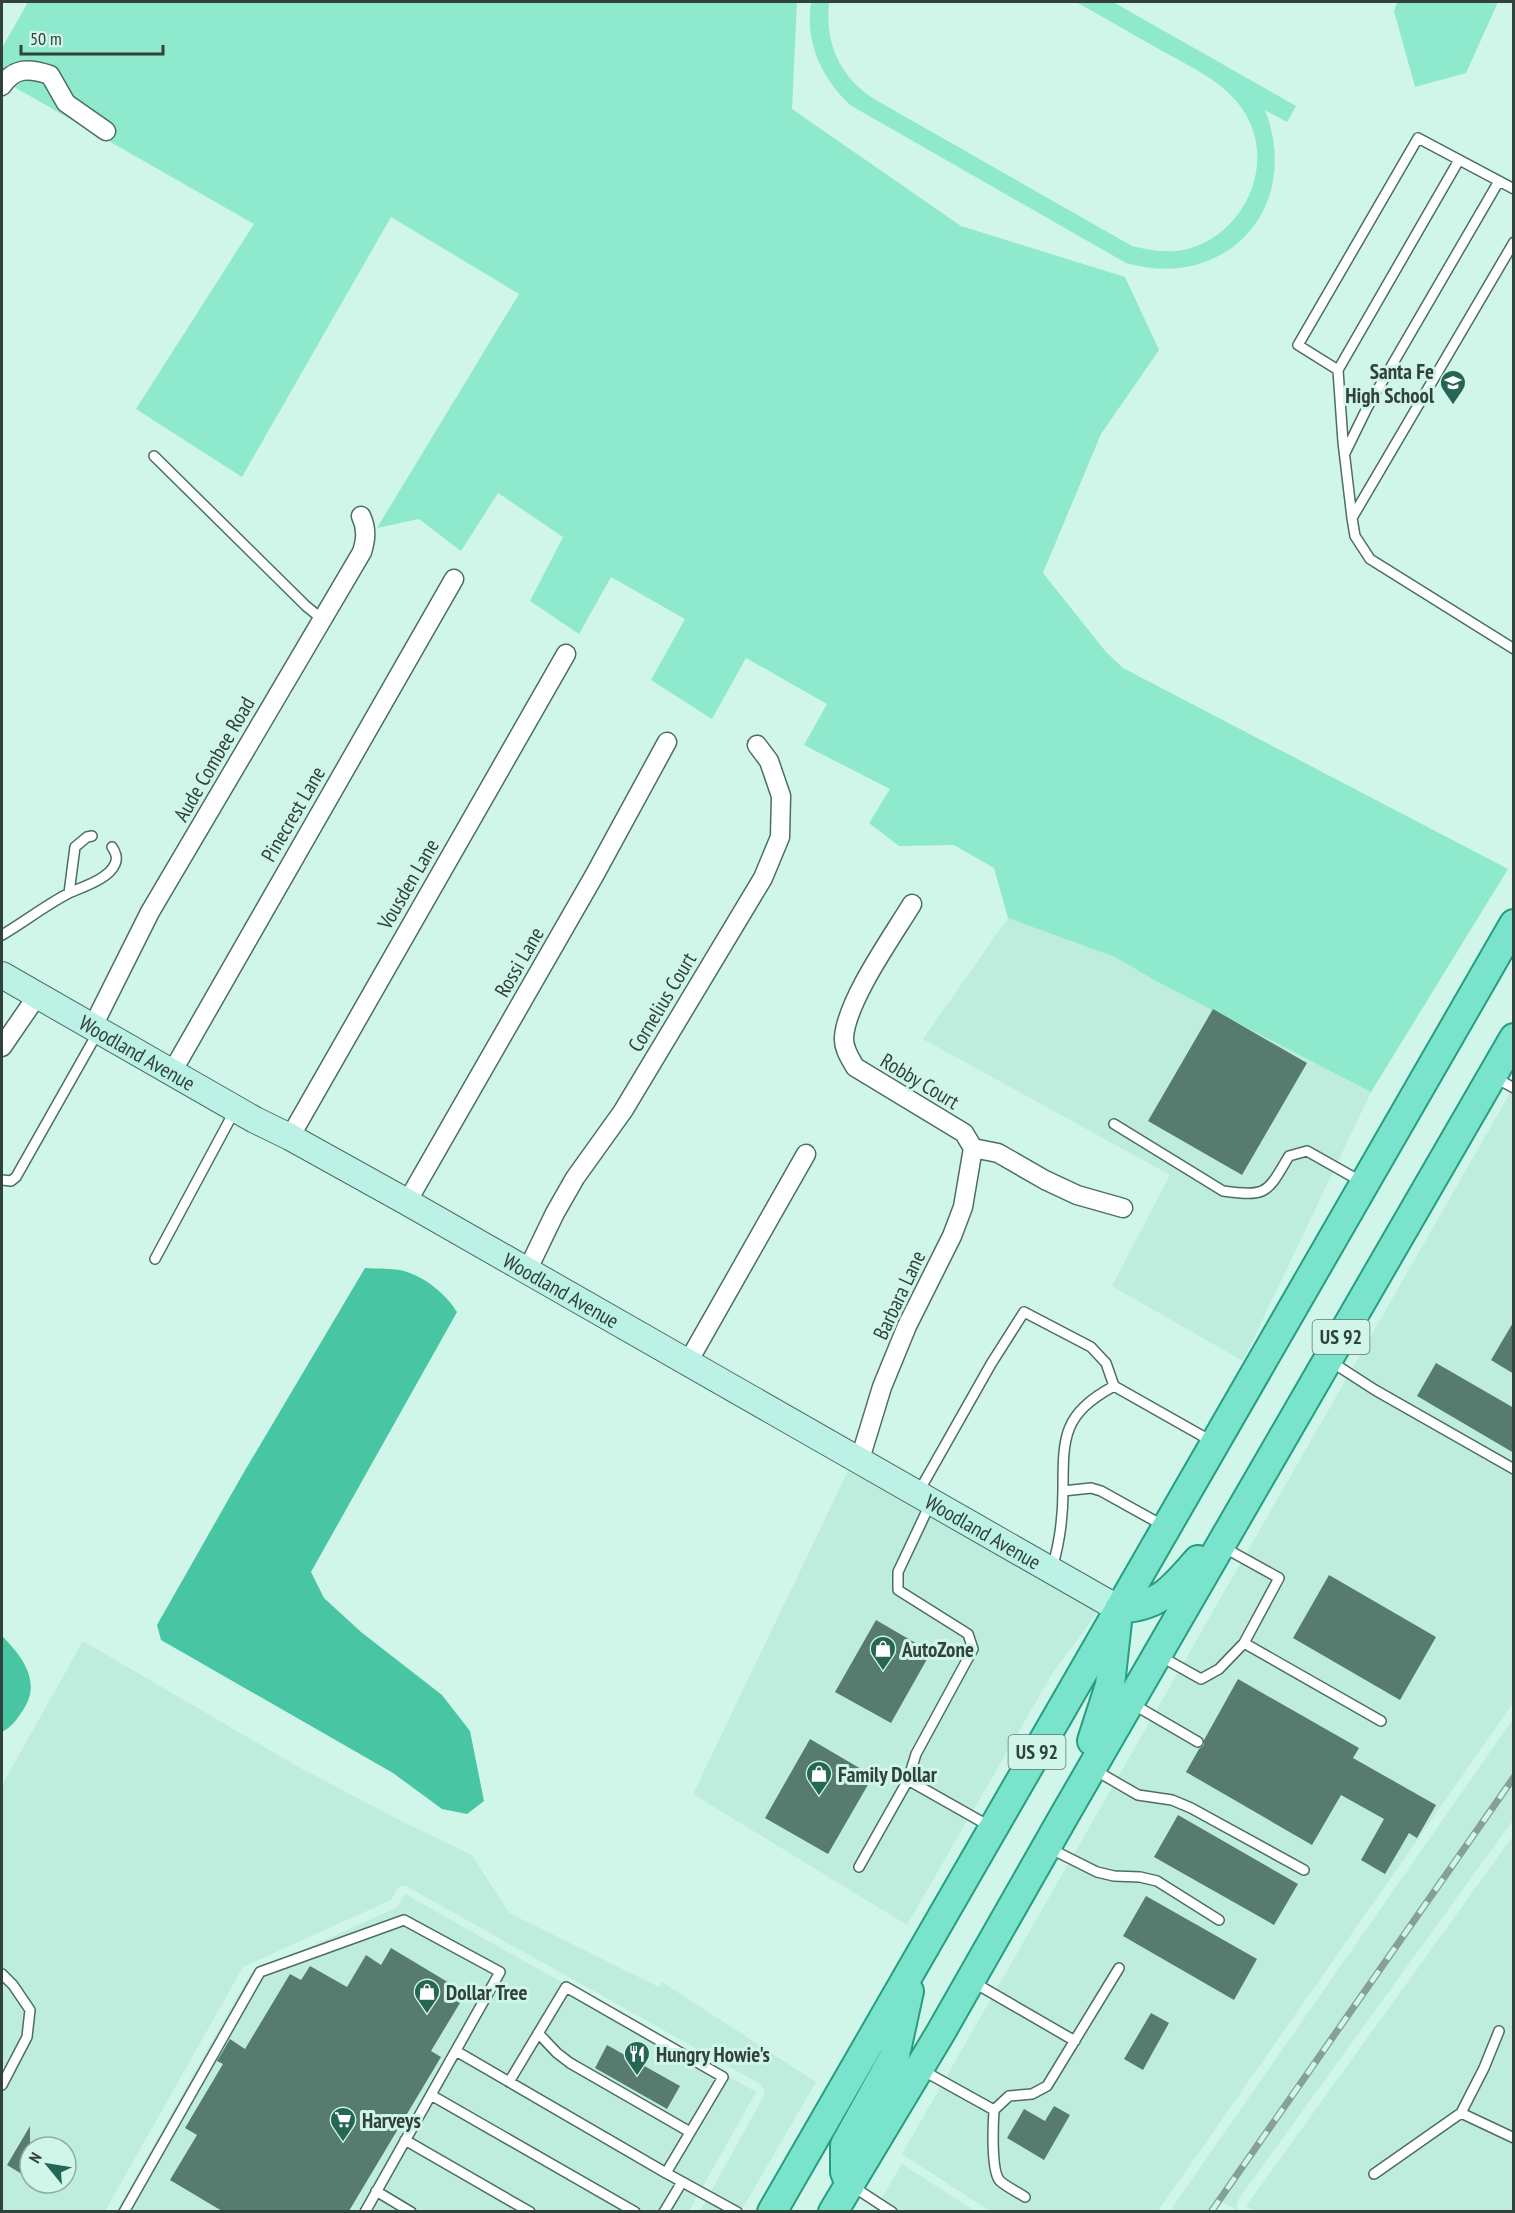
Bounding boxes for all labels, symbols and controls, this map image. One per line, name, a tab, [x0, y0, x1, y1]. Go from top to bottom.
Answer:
scale bar	[21, 18, 164, 56]
text: 50 m	[30, 27, 62, 50]
place label: Santa Fe High School	[1345, 358, 1435, 409]
school or university icon: Santa Fe High School	[1438, 368, 1468, 406]
street label: Aude Combee Road	[167, 692, 261, 826]
street label: Pinecrest Lane	[255, 761, 331, 867]
street label: Vousden Lane	[371, 834, 445, 935]
street label: Rossi Lane	[488, 922, 550, 1002]
street label: Cornelius Court	[622, 947, 702, 1057]
street label: Woodland Avenue	[75, 1009, 200, 1096]
street label: Robby Court	[876, 1047, 965, 1115]
street label: Woodland Avenue	[498, 1246, 624, 1334]
street label: Barbara Lane	[867, 1246, 931, 1344]
road number: US 92	[1312, 1320, 1370, 1354]
street label: Woodland Avenue	[920, 1488, 1046, 1575]
shop icon: AutoZone	[868, 1634, 898, 1672]
place label: AutoZone	[901, 1636, 974, 1663]
road number: US 92	[1008, 1735, 1066, 1769]
shop icon: Family Dollar	[804, 1759, 834, 1797]
place label: Family Dollar	[838, 1761, 938, 1788]
shop icon: Dollar Tree	[412, 1977, 442, 2015]
place label: Dollar Tree	[446, 1979, 528, 2006]
restaurant icon: Hungry Howie's	[622, 2039, 652, 2077]
place label: Hungry Howie's	[656, 2041, 770, 2068]
supermarket icon: Harveys	[328, 2105, 358, 2143]
place label: Harveys	[362, 2107, 421, 2134]
north arrow	[18, 2135, 78, 2195]
text: N	[24, 2149, 46, 2166]

